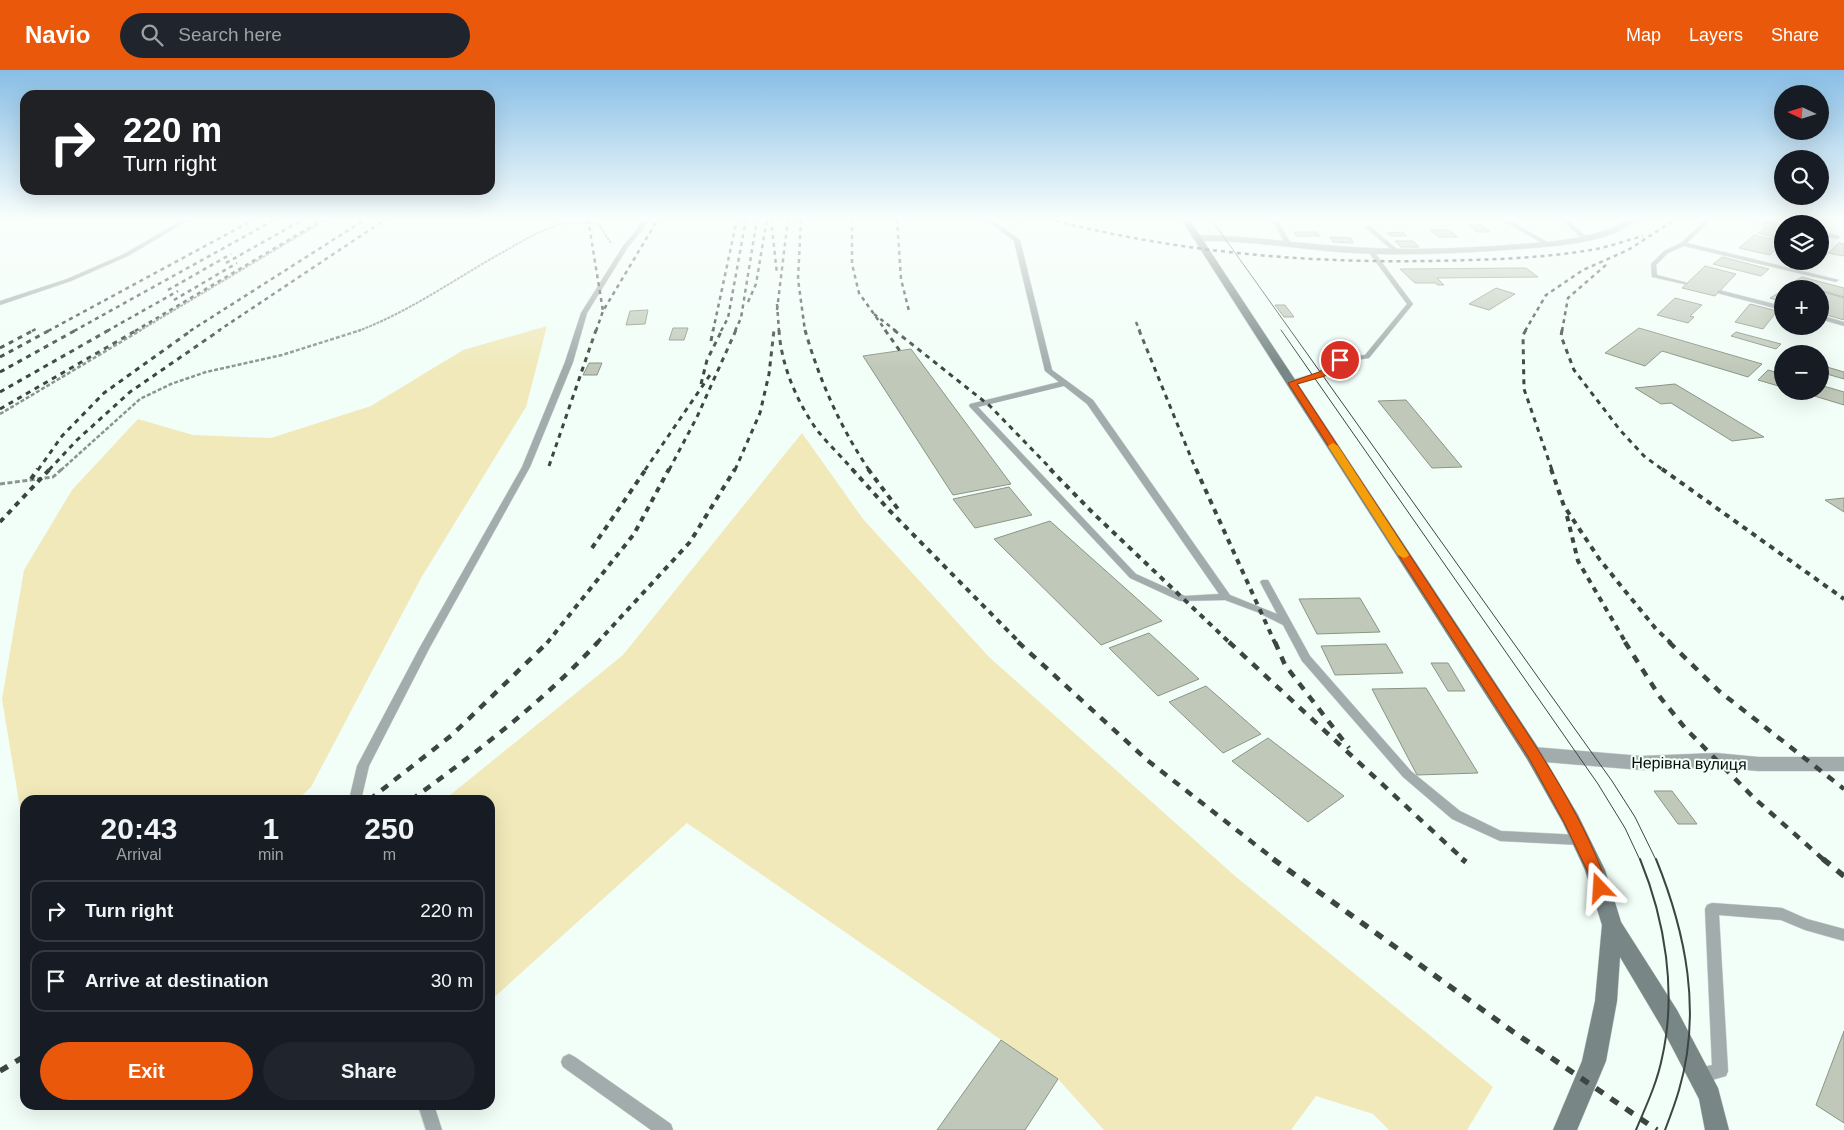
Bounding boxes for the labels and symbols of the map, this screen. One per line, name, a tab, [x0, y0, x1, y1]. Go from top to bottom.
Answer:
north arrow	[1774, 85, 1829, 140]
pin	[1319, 339, 1361, 381]
street label: Нерівна вулиця	[1631, 754, 1747, 773]
position arrow	[1573, 861, 1625, 913]

